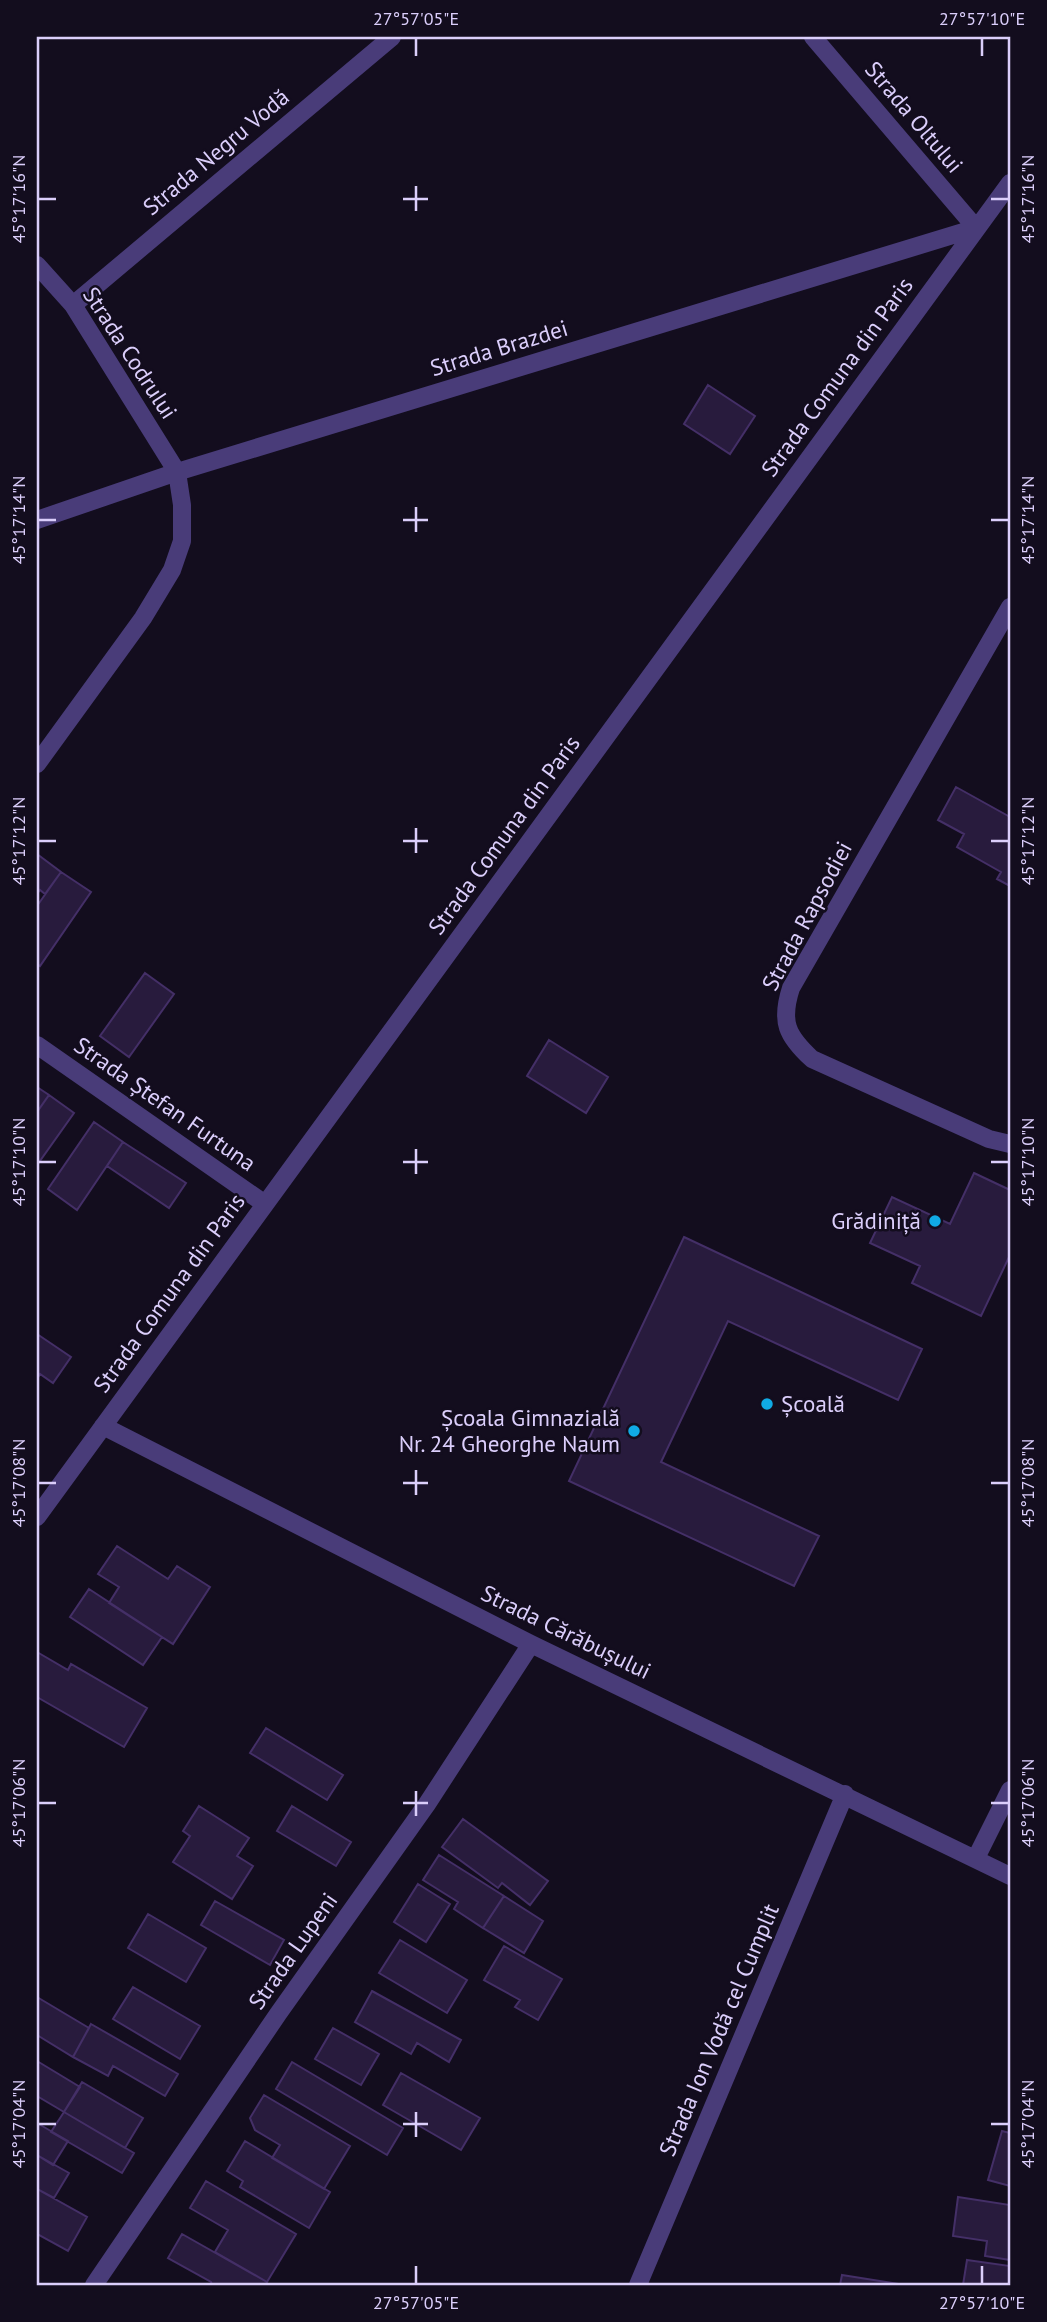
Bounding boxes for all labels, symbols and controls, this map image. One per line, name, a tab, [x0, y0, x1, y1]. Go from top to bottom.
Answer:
text: 27°57'05"E	[373, 7, 459, 30]
text: 27°57'10"E	[939, 7, 1025, 30]
street label: Strada Oltului	[859, 55, 970, 179]
street label: Strada Negru Vodă	[137, 82, 295, 221]
text: 45°17'16"N	[7, 155, 30, 243]
text: 45°17'16"N	[1016, 155, 1039, 243]
street label: Strada Comuna din Paris	[755, 271, 919, 482]
street label: Strada Codrului	[77, 281, 184, 424]
street label: Strada Brazdei	[427, 313, 571, 382]
text: 45°17'14"N	[7, 476, 30, 564]
text: 45°17'14"N	[1016, 476, 1039, 564]
street label: Strada Comuna din Paris	[422, 729, 586, 940]
text: 45°17'12"N	[7, 797, 30, 885]
text: 45°17'12"N	[1016, 797, 1039, 885]
street label: Strada Rapsodiei	[755, 836, 858, 995]
street label: Strada Ștefan Furtuna	[69, 1030, 262, 1177]
text: 45°17'10"N	[7, 1118, 30, 1206]
text: 45°17'10"N	[1016, 1118, 1039, 1206]
street label: Strada Comuna din Paris	[87, 1187, 251, 1398]
place label: Grădiniță	[831, 1206, 921, 1235]
marker: Grădiniță	[927, 1213, 943, 1229]
place label: Școală	[781, 1389, 845, 1418]
marker: Școală	[759, 1396, 775, 1412]
place label: Școala Gimnazială Nr. 24 Gheorghe Naum	[399, 1403, 620, 1458]
marker: Școala Gimnazială Nr. 24 Gheorghe Naum	[626, 1423, 642, 1439]
text: 45°17'08"N	[7, 1439, 30, 1527]
text: 45°17'08"N	[1016, 1439, 1039, 1527]
street label: Strada Cărăbușului	[477, 1578, 656, 1685]
text: 45°17'06"N	[7, 1759, 30, 1847]
text: 45°17'06"N	[1016, 1759, 1039, 1847]
street label: Strada Lupeni	[242, 1887, 343, 2015]
street label: Strada Ion Vodă cel Cumplit	[652, 1899, 785, 2160]
text: 45°17'04"N	[7, 2080, 30, 2168]
text: 45°17'04"N	[1016, 2080, 1039, 2168]
text: 27°57'05"E	[373, 2291, 459, 2314]
text: 27°57'10"E	[939, 2291, 1025, 2314]

